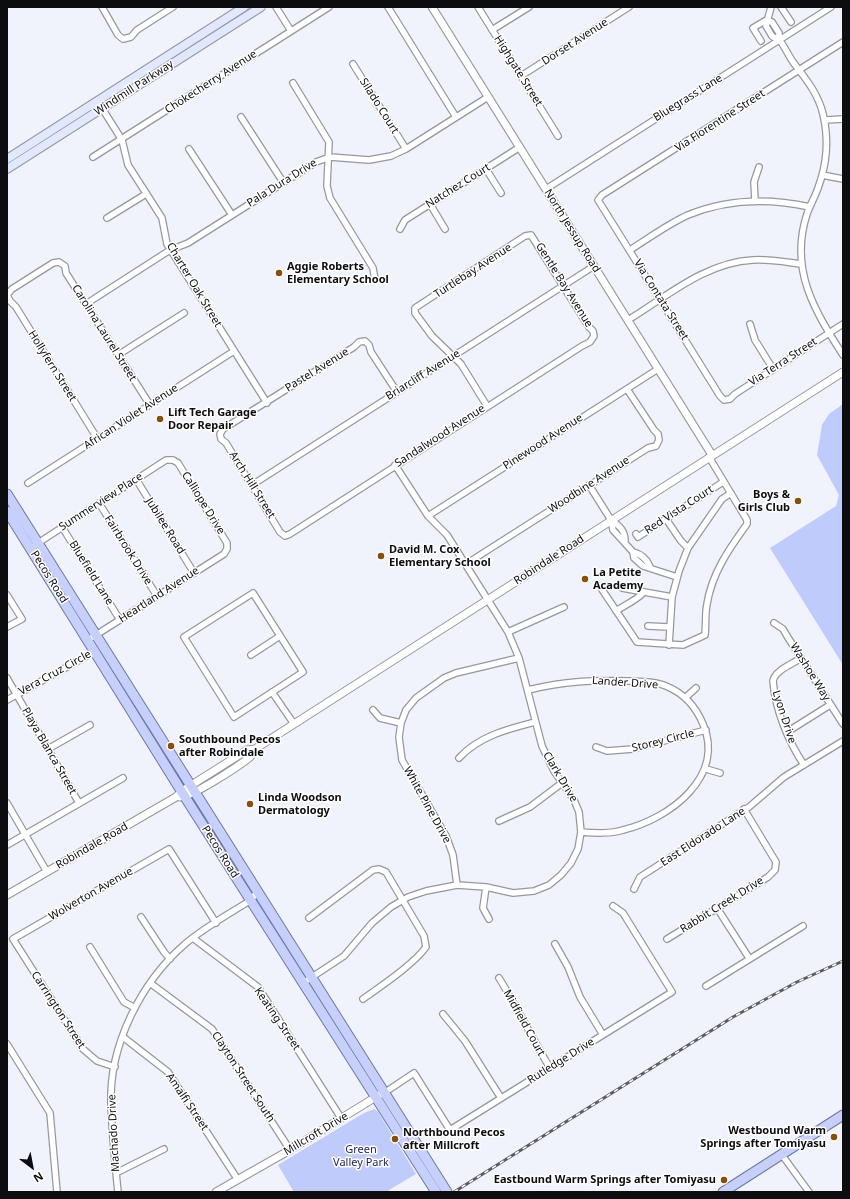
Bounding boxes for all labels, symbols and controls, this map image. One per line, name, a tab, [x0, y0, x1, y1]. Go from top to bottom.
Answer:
street label: Dorset Avenue	[539, 16, 611, 68]
street label: Highgate Street	[491, 33, 545, 109]
street label: Chokecherry Avenue	[163, 47, 259, 117]
street label: Windmill Parkway	[92, 57, 176, 119]
street label: Bluegrass Lane	[651, 72, 725, 124]
street label: Silado Court	[357, 76, 401, 136]
street label: Via Florentine Street	[673, 87, 767, 155]
street label: Pala Dura Drive	[245, 156, 319, 210]
street label: Natchez Court	[423, 161, 493, 211]
street label: North Jessup Road	[541, 187, 603, 275]
street label: Charter Oak Street	[164, 240, 224, 330]
street label: Gentle Bay Avenue	[533, 240, 595, 330]
street label: Turtlebay Avenue	[432, 241, 514, 301]
street label: Via Contata Street	[631, 257, 691, 343]
place label: Aggie Roberts Elementary School	[287, 260, 389, 286]
marker: Aggie Roberts Elementary School	[274, 268, 284, 278]
street label: Carolina Laurel Street	[69, 282, 139, 384]
street label: Hollyfern Street	[25, 328, 79, 404]
street label: Via Terra Street	[746, 335, 820, 389]
street label: Pastel Avenue	[283, 345, 351, 395]
street label: Briarcliff Avenue	[383, 347, 463, 403]
street label: African Violet Avenue	[81, 382, 181, 452]
street label: Sandalwood Avenue	[392, 402, 488, 470]
place label: Lift Tech Garage Door Repair	[168, 406, 257, 432]
street label: Pinewood Avenue	[501, 411, 585, 473]
marker: Lift Tech Garage Door Repair	[155, 414, 165, 424]
street label: Arch Hill Street	[226, 449, 278, 521]
street label: Woodbine Avenue	[546, 454, 632, 516]
street label: Calliope Drive	[179, 469, 227, 537]
street label: Summerview Place	[57, 470, 145, 534]
street label: Red Vista Court	[642, 483, 716, 537]
place label: Boys & Girls Club	[738, 488, 790, 514]
street label: Jubilee Road	[142, 495, 188, 557]
marker: Boys & Girls Club	[793, 496, 803, 506]
street label: Fairbrook Drive	[101, 513, 155, 587]
street label: Robindale Road	[511, 532, 587, 588]
street label: Bluefield Lane	[66, 538, 116, 608]
place label: David M. Cox Elementary School	[389, 543, 491, 569]
street label: Pecos Road	[28, 548, 70, 606]
marker: David M. Cox Elementary School	[376, 551, 386, 561]
street label: Heartland Avenue	[116, 564, 202, 626]
place label: La Petite Academy	[593, 566, 643, 592]
marker: La Petite Academy	[580, 574, 590, 584]
street label: Washoe Way	[787, 641, 833, 703]
street label: Vera Cruz Circle	[17, 648, 93, 698]
street label: Lander Drive	[591, 674, 659, 692]
street label: Lyon Drive	[769, 689, 799, 745]
street label: Playa Blanca Street	[19, 705, 79, 797]
street label: Storey Circle	[630, 727, 696, 755]
place label: Southbound Pecos after Robindale	[179, 733, 280, 759]
marker: Southbound Pecos after Robindale	[166, 741, 176, 751]
street label: Clark Drive	[540, 749, 580, 805]
street label: White Pine Drive	[401, 764, 453, 846]
place label: Linda Woodson Dermatology	[258, 791, 342, 817]
marker: Linda Woodson Dermatology	[245, 799, 255, 809]
street label: East Eldorado Lane	[658, 805, 748, 869]
street label: Robindale Road	[54, 820, 130, 872]
street label: Pecos Road	[199, 823, 241, 881]
street label: Wolverton Avenue	[47, 865, 135, 923]
street label: Rabbit Creek Drive	[678, 874, 766, 936]
street label: Carrington Street	[28, 969, 88, 1051]
street label: Keating Street	[251, 985, 303, 1053]
street label: Midfield Court	[500, 988, 548, 1058]
street label: Clayton Street South	[209, 1029, 277, 1125]
street label: Rutledge Drive	[525, 1035, 597, 1087]
street label: Amalfi Street	[163, 1071, 211, 1133]
street label: Machado Drive	[105, 1094, 123, 1172]
street label: Millcroft Drive	[281, 1110, 351, 1158]
place label: Westbound Warm Springs after Tomiyasu	[700, 1124, 826, 1150]
place label: Northbound Pecos after Millcroft	[403, 1126, 505, 1152]
marker: Westbound Warm Springs after Tomiyasu	[829, 1132, 839, 1142]
marker: Northbound Pecos after Millcroft	[390, 1134, 400, 1144]
park label: Green Valley Park	[333, 1143, 389, 1169]
north arrow	[12, 1147, 52, 1187]
text: N	[31, 1169, 46, 1186]
place label: Eastbound Warm Springs after Tomiyasu	[494, 1173, 716, 1187]
marker: Eastbound Warm Springs after Tomiyasu	[719, 1175, 729, 1185]

